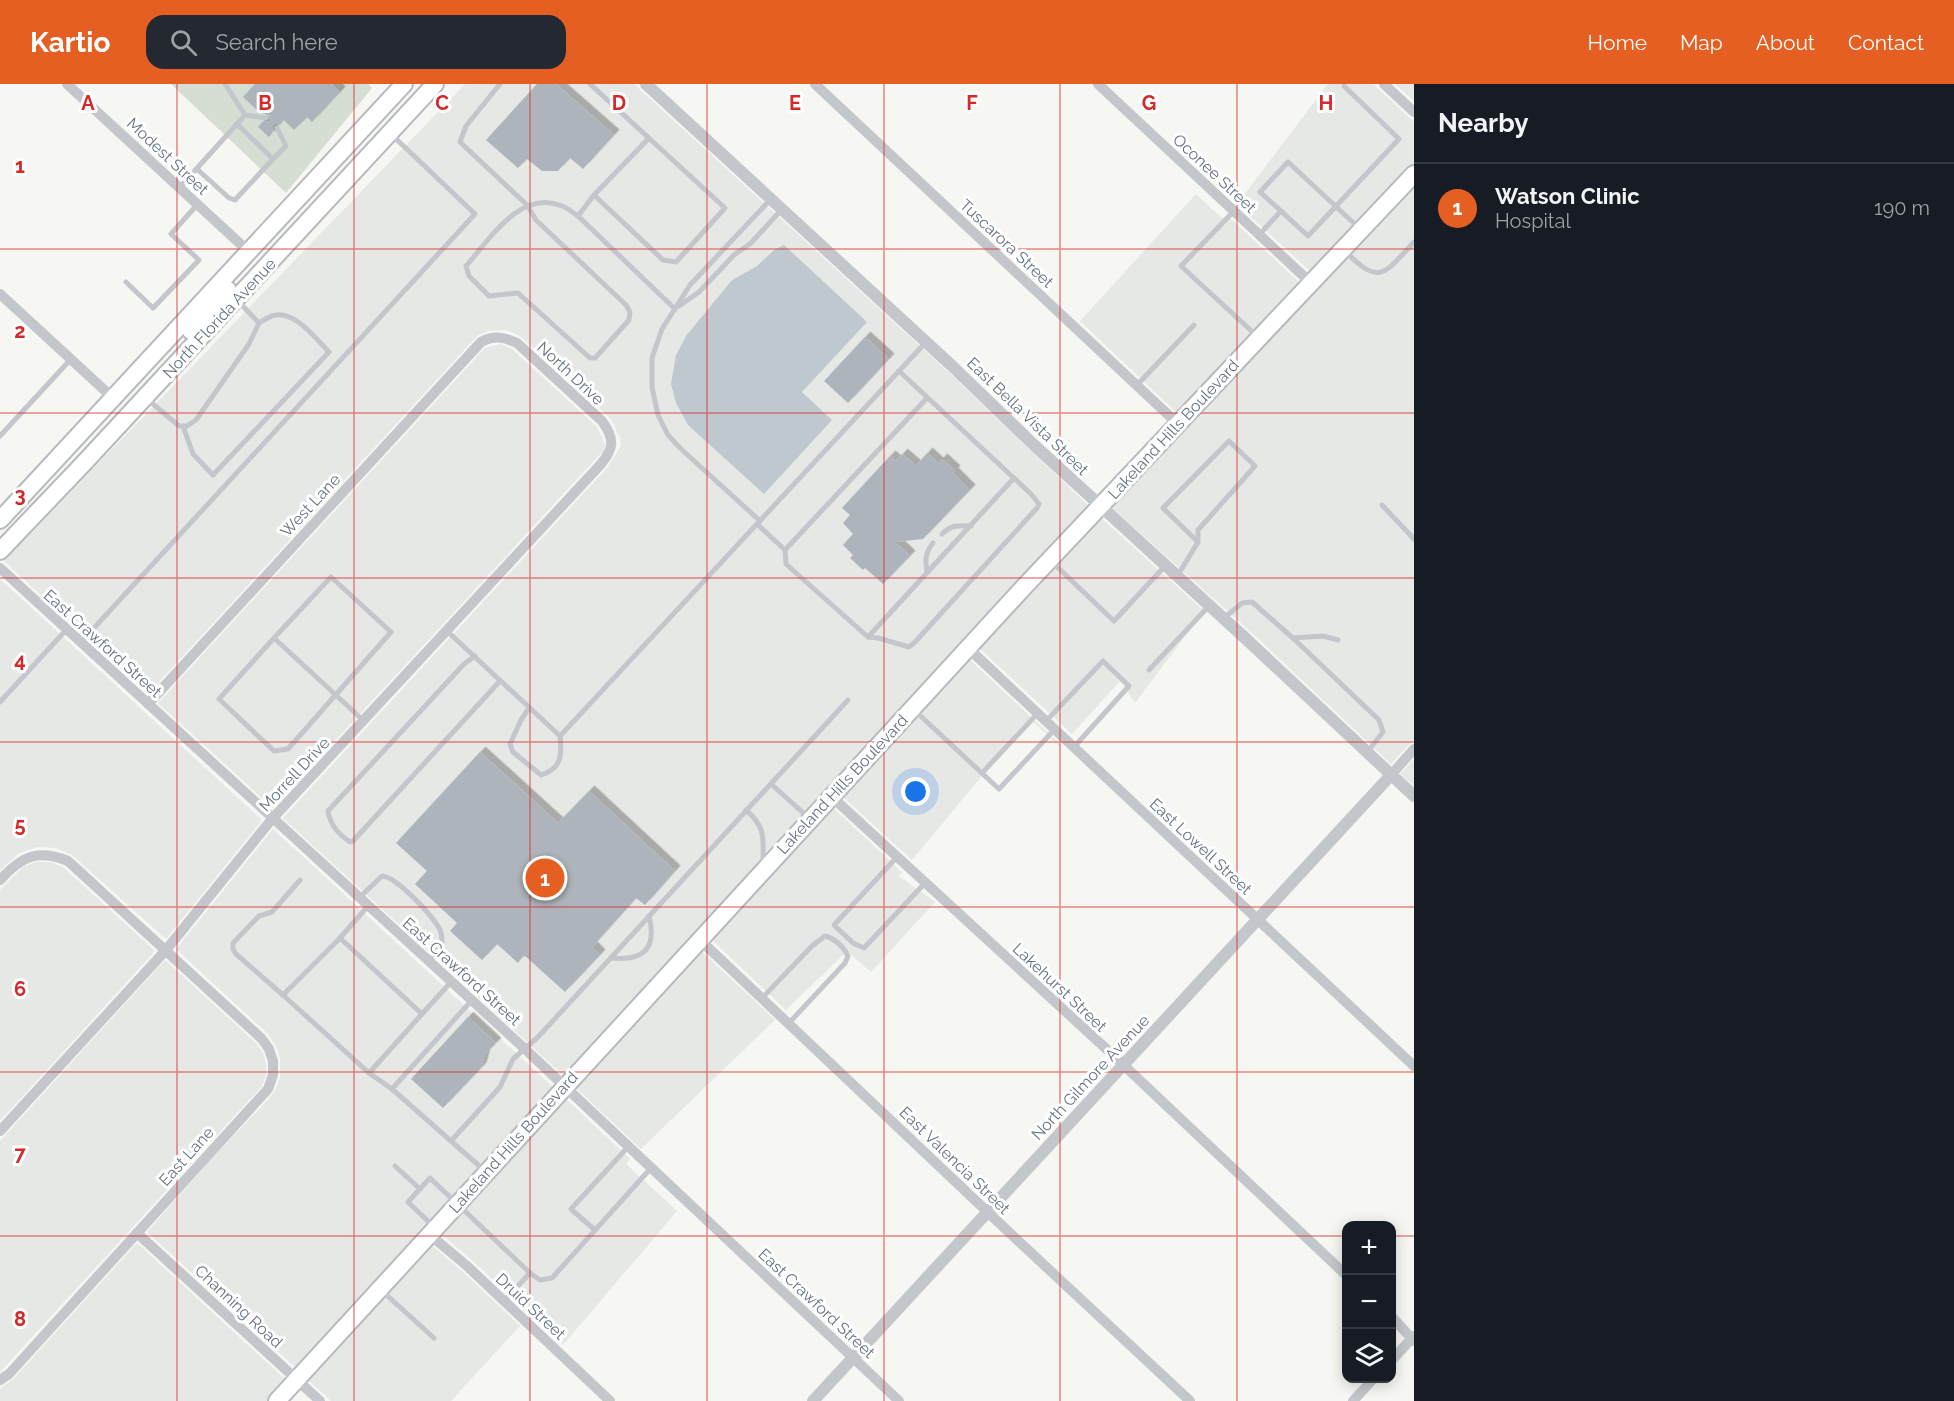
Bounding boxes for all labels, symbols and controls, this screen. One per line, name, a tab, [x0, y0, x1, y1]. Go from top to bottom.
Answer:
search box	[146, 15, 566, 69]
text: Kartio	[30, 26, 110, 59]
icon: search	[167, 26, 200, 59]
text: Search here	[215, 29, 338, 55]
text: Home	[1588, 30, 1647, 55]
text: Map	[1680, 30, 1723, 55]
text: About	[1756, 30, 1815, 55]
text: Contact	[1848, 30, 1924, 55]
text: A	[81, 91, 95, 115]
text: B	[258, 91, 272, 115]
text: C	[435, 91, 449, 115]
text: D	[612, 91, 626, 115]
text: E	[789, 91, 801, 115]
text: F	[966, 91, 978, 115]
text: G	[1142, 91, 1156, 115]
text: H	[1319, 91, 1333, 115]
text: Nearby	[1438, 108, 1528, 138]
street label: Modest Street	[123, 114, 213, 199]
street label: Oconee Street	[1169, 130, 1261, 217]
text: 1	[15, 154, 25, 178]
text: Watson Clinic	[1495, 183, 1640, 209]
street label: Tuscarora Street	[956, 195, 1058, 292]
text: 1	[1453, 196, 1462, 220]
text: 190 m	[1874, 196, 1930, 220]
text: Hospital	[1495, 209, 1571, 233]
street label: North Florida Avenue	[159, 254, 280, 382]
text: 2	[14, 319, 26, 343]
street label: North Drive	[533, 338, 608, 409]
street label: East Bella Vista Street	[963, 354, 1093, 480]
street label: Lakeland Hills Boulevard	[1104, 356, 1243, 503]
street label: West Lane	[276, 470, 344, 541]
text: 3	[14, 483, 26, 507]
street label: East Crawford Street	[40, 585, 166, 702]
text: 4	[14, 648, 26, 672]
street label: Lakeland Hills Boulevard	[773, 711, 912, 858]
street label: Morrell Drive	[255, 733, 333, 815]
your location	[901, 777, 930, 806]
street label: East Lowell Street	[1146, 794, 1256, 899]
text: 5	[14, 813, 26, 837]
pin: 1	[526, 856, 564, 900]
street label: East Crawford Street	[399, 913, 525, 1030]
street label: Lakehurst Street	[1009, 939, 1111, 1036]
text: 6	[14, 977, 26, 1001]
street label: North Gilmore Avenue	[1027, 1011, 1153, 1144]
street label: Lakeland Hills Boulevard	[445, 1068, 582, 1217]
street label: East Valencia Street	[895, 1103, 1014, 1218]
street label: East Lane	[155, 1123, 218, 1190]
text: 7	[14, 1142, 26, 1166]
map controls	[1342, 1221, 1396, 1383]
button: +	[1342, 1221, 1396, 1275]
street label: East Crawford Street	[755, 1245, 879, 1363]
street label: Channing Road	[191, 1261, 286, 1352]
street label: Druid Street	[492, 1269, 570, 1344]
button: −	[1342, 1275, 1396, 1329]
text: 8	[14, 1307, 26, 1331]
button: layers	[1342, 1329, 1396, 1383]

